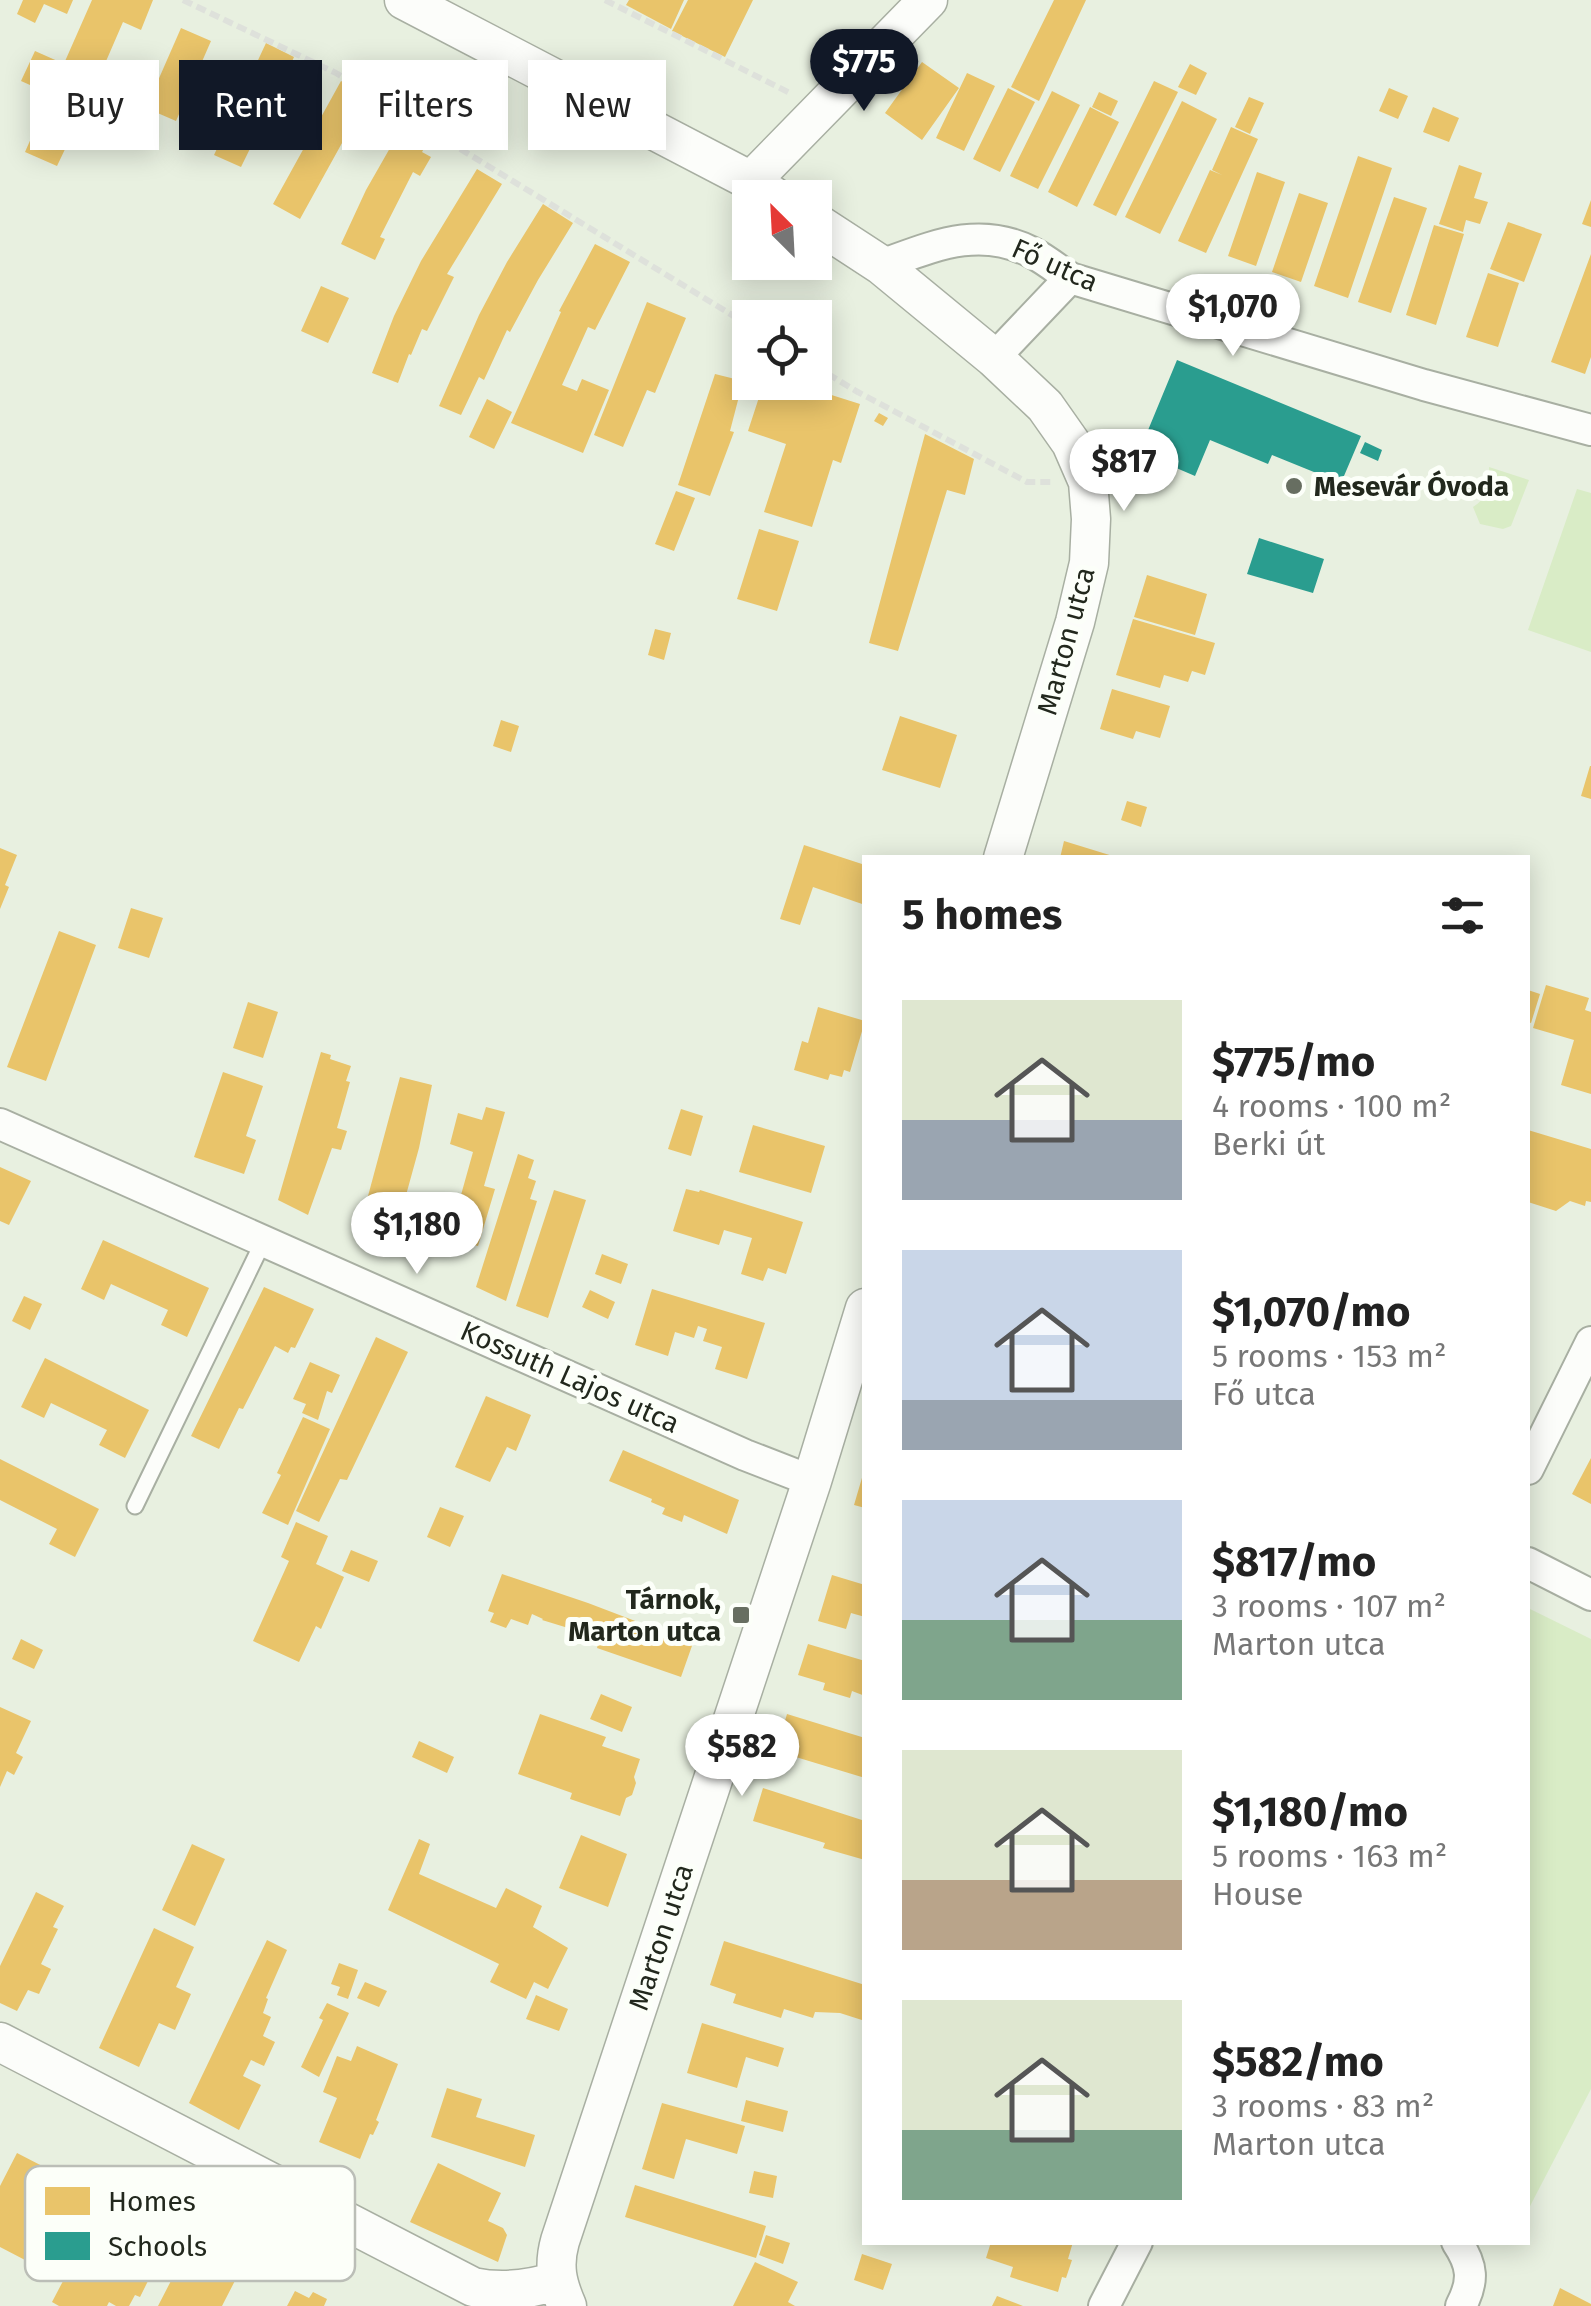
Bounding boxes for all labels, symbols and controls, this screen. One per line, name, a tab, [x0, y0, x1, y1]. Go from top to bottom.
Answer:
pin: $775	[805, 29, 923, 114]
text: $775	[832, 42, 896, 80]
chip: Buy	[30, 60, 159, 150]
chip: Rent	[179, 60, 322, 150]
chip: Filters	[342, 60, 508, 150]
chip: New	[528, 60, 666, 150]
north arrow	[732, 180, 832, 280]
map controls	[732, 180, 832, 400]
street label: Fő utca	[1007, 231, 1103, 299]
pin: $1,070	[1152, 274, 1314, 359]
text: $1,070	[1188, 287, 1278, 325]
button: locate	[732, 300, 832, 400]
pin: $817	[1065, 429, 1183, 514]
text: $817	[1091, 442, 1157, 480]
place label: Mesevár Óvoda	[1314, 470, 1509, 503]
marker: Mesevár Óvoda	[1283, 475, 1305, 497]
street label: Marton utca	[1030, 563, 1102, 719]
icon: filters	[1435, 888, 1490, 943]
text: 5 homes	[902, 890, 1062, 940]
text: $775/mo	[1212, 1037, 1375, 1087]
icon: home	[982, 1040, 1102, 1160]
text: 4 rooms · 100 m²	[1212, 1087, 1451, 1125]
text: Berki út	[1212, 1125, 1325, 1163]
pin: $1,180	[336, 1192, 498, 1277]
text: $1,180	[373, 1205, 461, 1243]
text: $1,070/mo	[1212, 1287, 1411, 1337]
icon: home	[982, 1290, 1102, 1410]
street label: Kossuth Lajos utca	[455, 1314, 685, 1440]
text: 5 rooms · 153 m²	[1212, 1337, 1446, 1375]
text: Fő utca	[1212, 1375, 1316, 1413]
text: $817/mo	[1212, 1537, 1376, 1587]
icon: home	[982, 1540, 1102, 1660]
place label: Tárnok, Marton utca	[568, 1583, 721, 1648]
text: 3 rooms · 107 m²	[1212, 1587, 1446, 1625]
marker: Tárnok, Marton utca	[730, 1604, 752, 1626]
text: Marton utca	[1212, 1625, 1386, 1663]
pin: $582	[683, 1714, 801, 1799]
text: $582	[707, 1727, 777, 1765]
text: $1,180/mo	[1212, 1787, 1408, 1837]
icon: home	[982, 1790, 1102, 1910]
text: 5 rooms · 163 m²	[1212, 1837, 1447, 1875]
street label: Marton utca	[622, 1860, 700, 2014]
text: House	[1212, 1875, 1303, 1913]
text: $582/mo	[1212, 2037, 1384, 2087]
icon: home	[982, 2040, 1102, 2160]
text: 3 rooms · 83 m²	[1212, 2087, 1434, 2125]
text: Marton utca	[1212, 2125, 1386, 2163]
legend	[25, 2166, 355, 2281]
text: Homes	[108, 2185, 196, 2218]
text: Schools	[108, 2230, 207, 2263]

